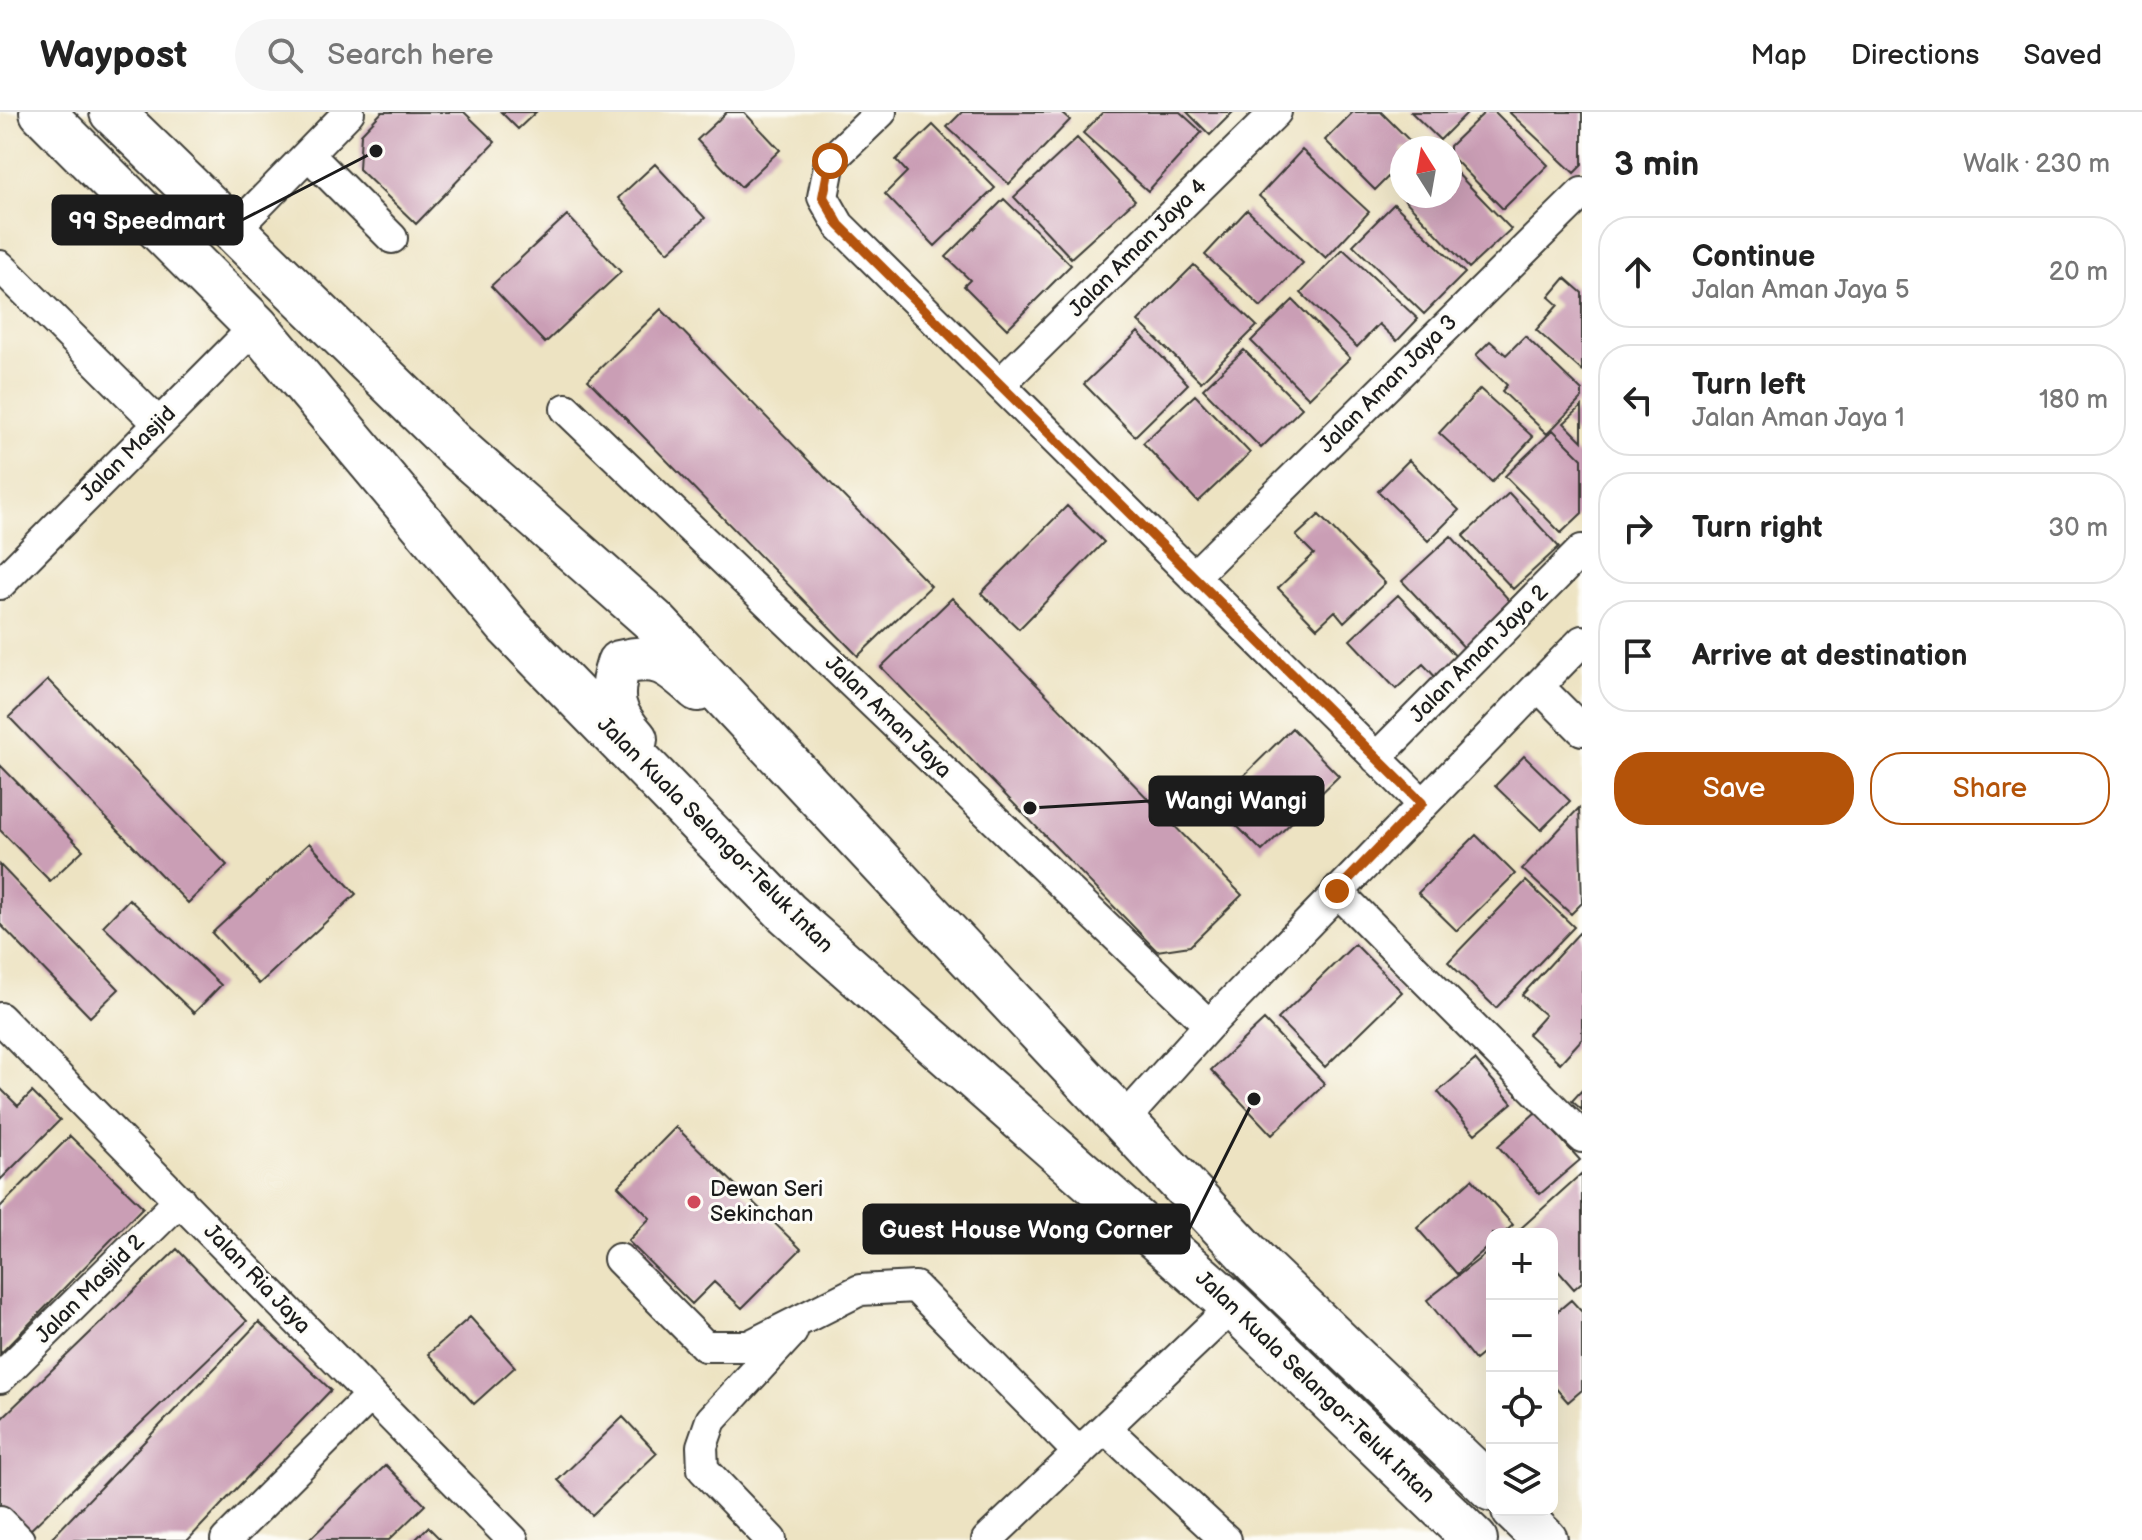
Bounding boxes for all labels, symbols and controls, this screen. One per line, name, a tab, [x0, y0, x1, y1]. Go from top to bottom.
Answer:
search box	[235, 19, 795, 91]
text: Waypost	[40, 33, 187, 78]
icon: search	[263, 33, 307, 77]
text: Search here	[327, 37, 493, 73]
text: Map	[1750, 39, 1807, 72]
text: Directions	[1851, 39, 1979, 72]
text: Saved	[2023, 39, 2102, 72]
north arrow	[1390, 136, 1462, 208]
route start	[812, 143, 848, 179]
text: 3 min	[1614, 144, 1699, 185]
text: Walk · 230 m	[1963, 149, 2110, 180]
street label: Jalan Aman Jaya 4	[1063, 173, 1213, 323]
callout: 99 Speedmart	[53, 196, 242, 244]
text: 99 Speedmart	[69, 207, 225, 236]
text: Continue	[1692, 239, 1815, 275]
icon: ahead	[1616, 250, 1660, 294]
text: 20 m	[2049, 257, 2108, 288]
text: Jalan Aman Jaya 5	[1692, 275, 1910, 306]
street label: Jalan Aman Jaya 3	[1313, 309, 1463, 459]
text: Turn left	[1692, 367, 1806, 403]
icon: left	[1616, 378, 1660, 422]
text: 180 m	[2039, 385, 2108, 416]
street label: Jalan Masjid	[74, 400, 182, 508]
text: Jalan Aman Jaya 1	[1692, 403, 1905, 434]
icon: right	[1616, 506, 1660, 550]
text: Turn right	[1692, 510, 1823, 546]
text: 30 m	[2048, 513, 2108, 544]
street label: Jalan Aman Jaya 2	[1404, 579, 1554, 729]
icon: arrive	[1616, 634, 1660, 678]
text: Arrive at destination	[1692, 638, 1968, 674]
street label: Jalan Aman Jaya	[819, 650, 957, 784]
street label: Jalan Kuala Selangor-Teluk Intan	[591, 711, 839, 959]
button: Save	[1614, 752, 1854, 825]
button: Share	[1870, 752, 2110, 825]
callout: Wangi Wangi	[1150, 777, 1323, 825]
text: Wangi Wangi	[1165, 787, 1307, 816]
route end	[1319, 873, 1355, 909]
place label: Dewan Seri Sekinchan	[710, 1176, 823, 1228]
marker: Dewan Seri Sekinchan	[685, 1193, 703, 1211]
callout: Guest House Wong Corner	[864, 1205, 1189, 1253]
text: Guest House Wong Corner	[879, 1216, 1173, 1245]
street label: Jalan Ria Jaya	[198, 1218, 316, 1340]
map controls	[1486, 1228, 1558, 1516]
button: +	[1486, 1228, 1558, 1300]
street label: Jalan Masjid 2	[30, 1229, 150, 1349]
street label: Jalan Kuala Selangor-Teluk Intan	[1189, 1265, 1441, 1509]
button: −	[1486, 1300, 1558, 1372]
button: locate	[1486, 1372, 1558, 1444]
button: layers	[1486, 1444, 1558, 1516]

